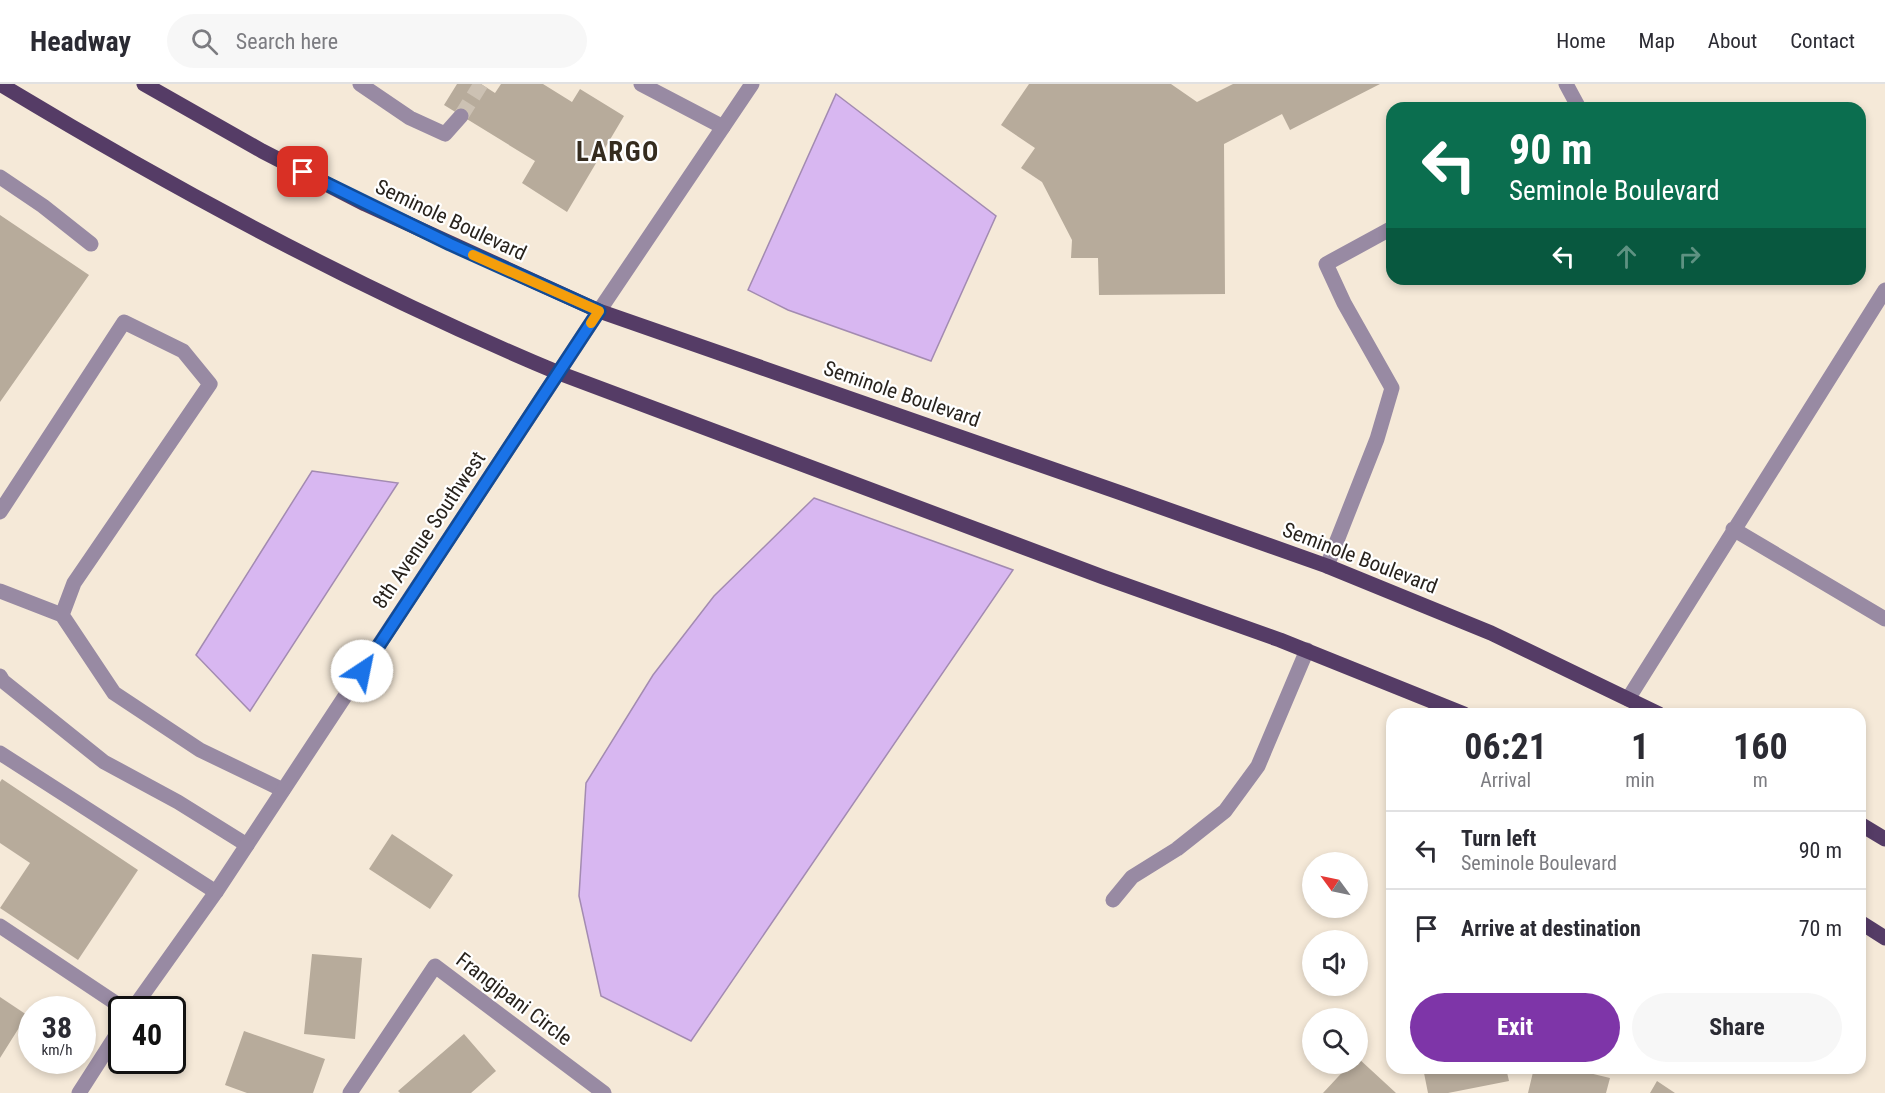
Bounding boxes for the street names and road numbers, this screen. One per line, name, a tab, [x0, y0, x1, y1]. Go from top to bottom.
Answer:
street label: Seminole Boulevard	[372, 175, 530, 265]
street label: Seminole Boulevard	[821, 356, 983, 432]
street label: 8th Avenue Southwest	[368, 447, 490, 613]
street label: Seminole Boulevard	[1279, 517, 1441, 599]
street label: Frangipani Circle	[451, 948, 577, 1050]

